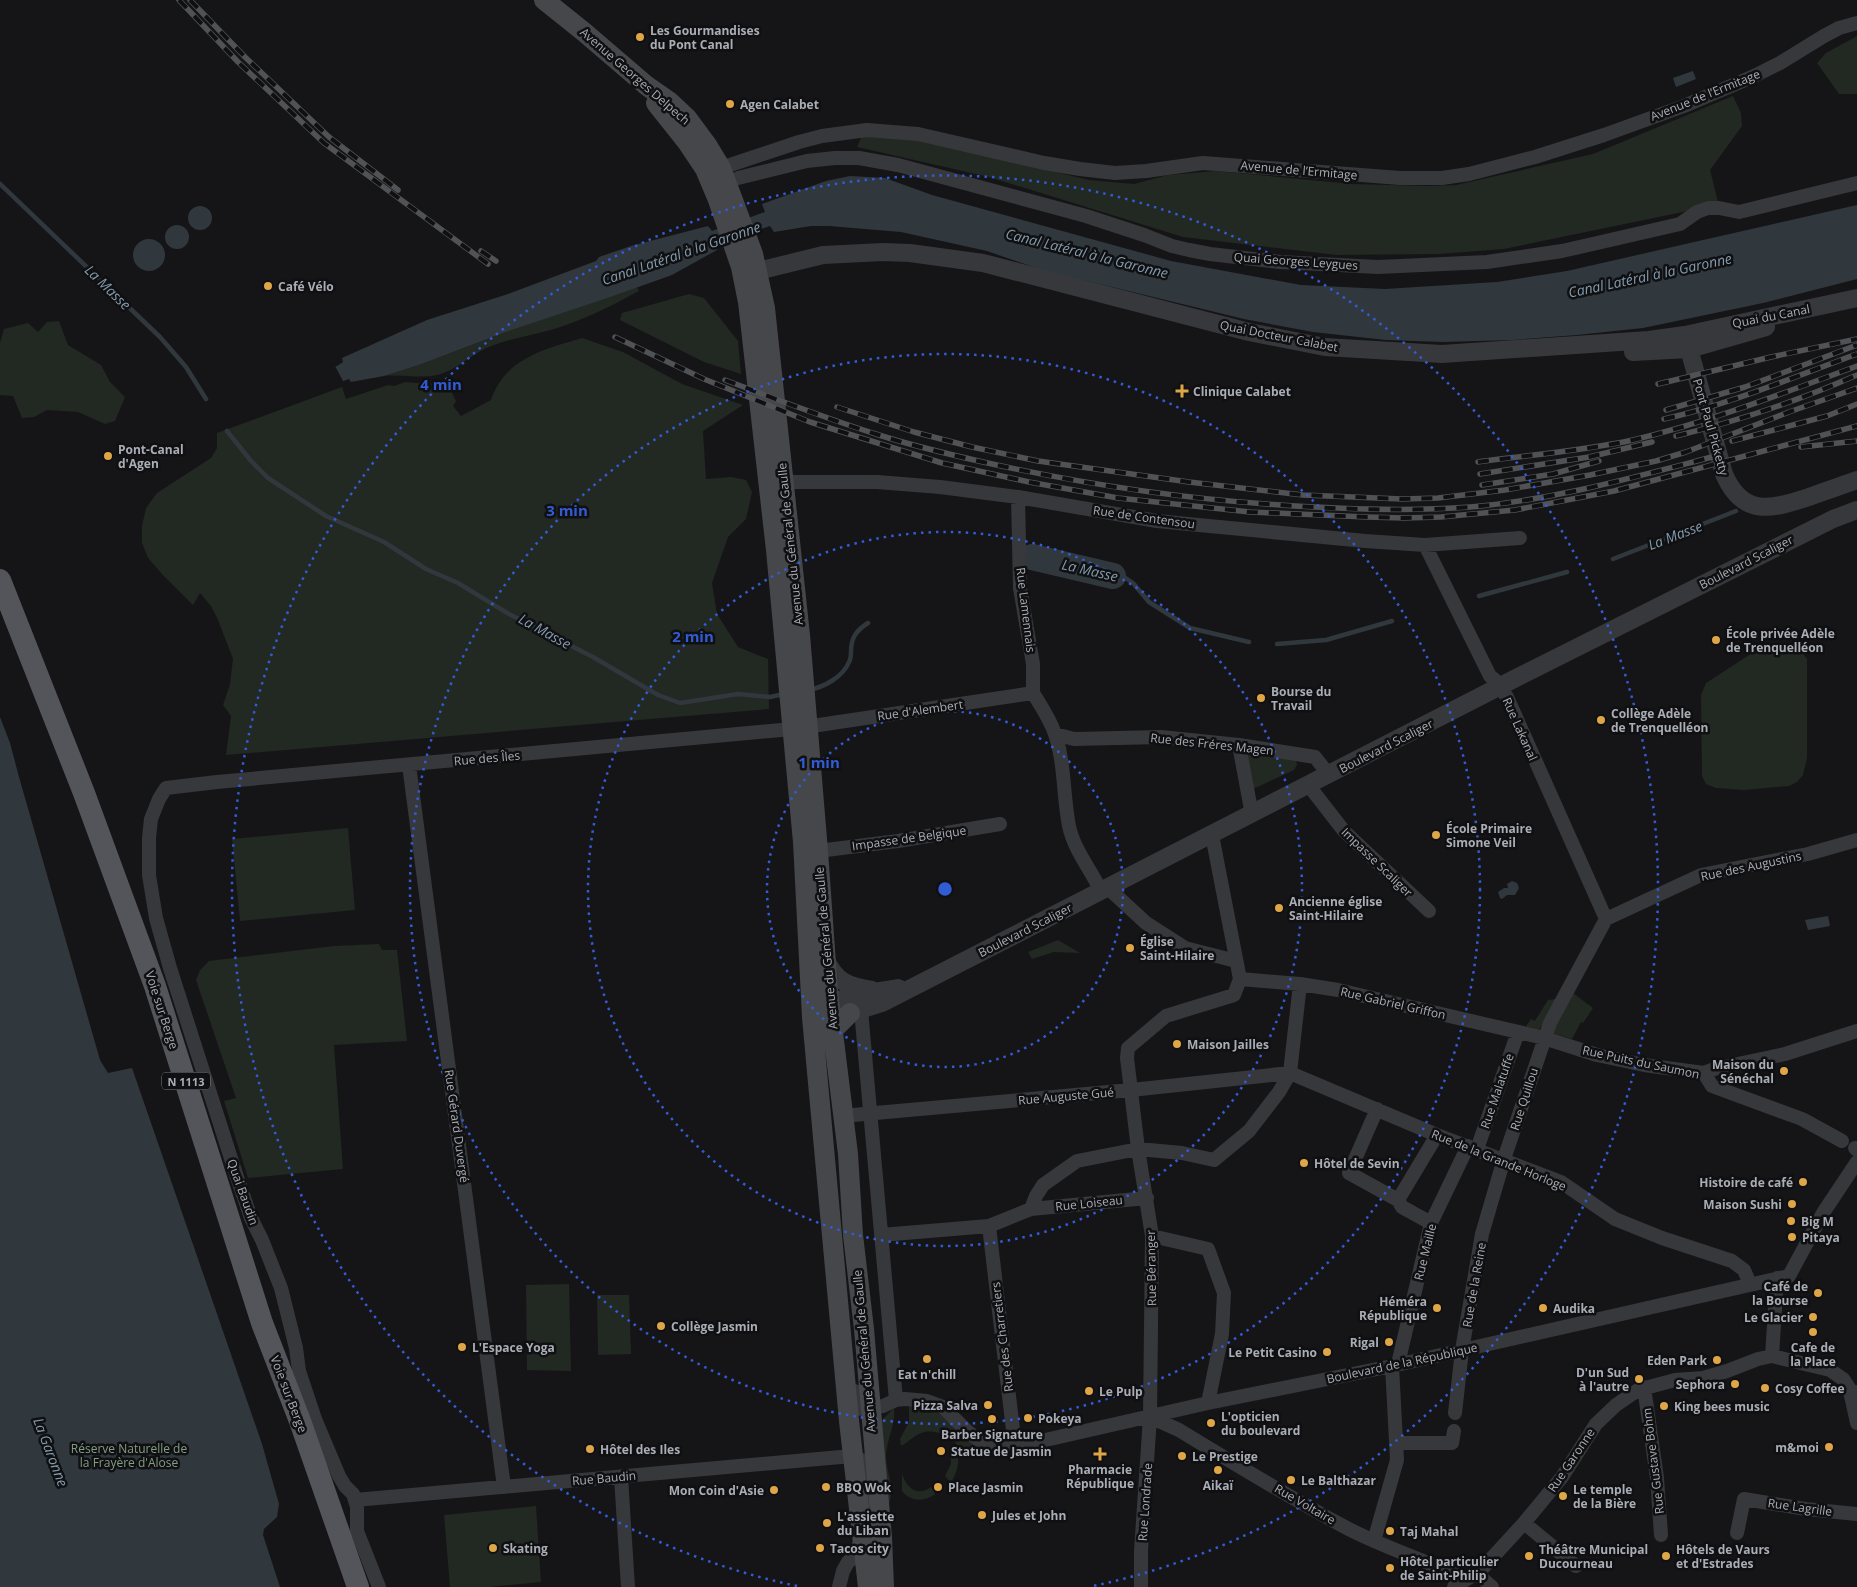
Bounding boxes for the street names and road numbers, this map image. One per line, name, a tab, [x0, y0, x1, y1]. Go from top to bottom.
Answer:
street label: Avenue Georges Delpech	[577, 24, 693, 128]
street label: Avenue de l’Ermitage	[1648, 65, 1763, 125]
street label: Avenue de l’Ermitage	[1240, 156, 1358, 184]
street label: Quai Georges Leygues	[1233, 248, 1359, 274]
street label: Quai du Canal	[1731, 300, 1811, 332]
street label: Quai Docteur Calabet	[1219, 316, 1339, 356]
street label: Pont Paul Picketty	[1689, 376, 1733, 478]
street label: Avenue du Général de Gaulle	[773, 462, 807, 626]
street label: Rue de Contensou	[1092, 501, 1196, 533]
street label: Boulevard Scaliger	[1696, 531, 1796, 593]
street label: Rue Lamennais	[1012, 567, 1040, 654]
street label: Rue Lakanal	[1498, 695, 1542, 763]
street label: Rue d'Alembert	[876, 696, 964, 724]
street label: Boulevard Scaliger	[1336, 715, 1436, 777]
street label: Rue des Fréres Magen	[1149, 729, 1275, 759]
street label: Rue des Îles	[453, 747, 521, 769]
street label: Impasse de Belgique	[851, 822, 968, 854]
street label: Impasse Scaliger	[1338, 824, 1416, 900]
street label: Rue des Augustins	[1699, 847, 1803, 885]
street label: Avenue du Général de Gaulle	[810, 866, 842, 1030]
street label: Boulevard Scaliger	[975, 899, 1075, 961]
street label: Voie sur Berge	[141, 969, 183, 1051]
street label: Rue Gabriel Griffon	[1339, 983, 1447, 1023]
street label: Rue Puits du Saumon	[1581, 1041, 1701, 1083]
street label: Rue Malatuffe	[1476, 1051, 1518, 1131]
street label: Rue Quillou	[1506, 1065, 1542, 1133]
street label: Rue Gérard Duvergé	[441, 1068, 473, 1184]
road number: N 1113	[162, 1072, 210, 1090]
street label: Rue Auguste Gué	[1017, 1083, 1115, 1109]
street label: Rue de la Grande Horloge	[1429, 1125, 1569, 1195]
street label: Quai Baudin	[223, 1157, 263, 1227]
street label: Rue Loiseau	[1054, 1191, 1124, 1215]
street label: Rue Maille	[1410, 1222, 1440, 1282]
street label: Rue Béranger	[1142, 1230, 1160, 1306]
street label: Rue de la Reine	[1458, 1241, 1490, 1329]
street label: Avenue du Général de Gaulle	[848, 1269, 880, 1433]
street label: Rue des Charretiers	[987, 1281, 1017, 1393]
street label: Boulevard de la République	[1325, 1339, 1479, 1387]
street label: Voie sur Berge	[267, 1353, 312, 1435]
street label: Rue Gustave Bohm	[1638, 1407, 1668, 1515]
street label: Rue Garonne	[1543, 1425, 1599, 1495]
street label: Rue Londrade	[1134, 1462, 1156, 1542]
street label: Rue Baudin	[571, 1467, 637, 1489]
street label: Rue Voltaire	[1271, 1480, 1339, 1528]
street label: Rue Lagrille	[1767, 1494, 1834, 1520]

